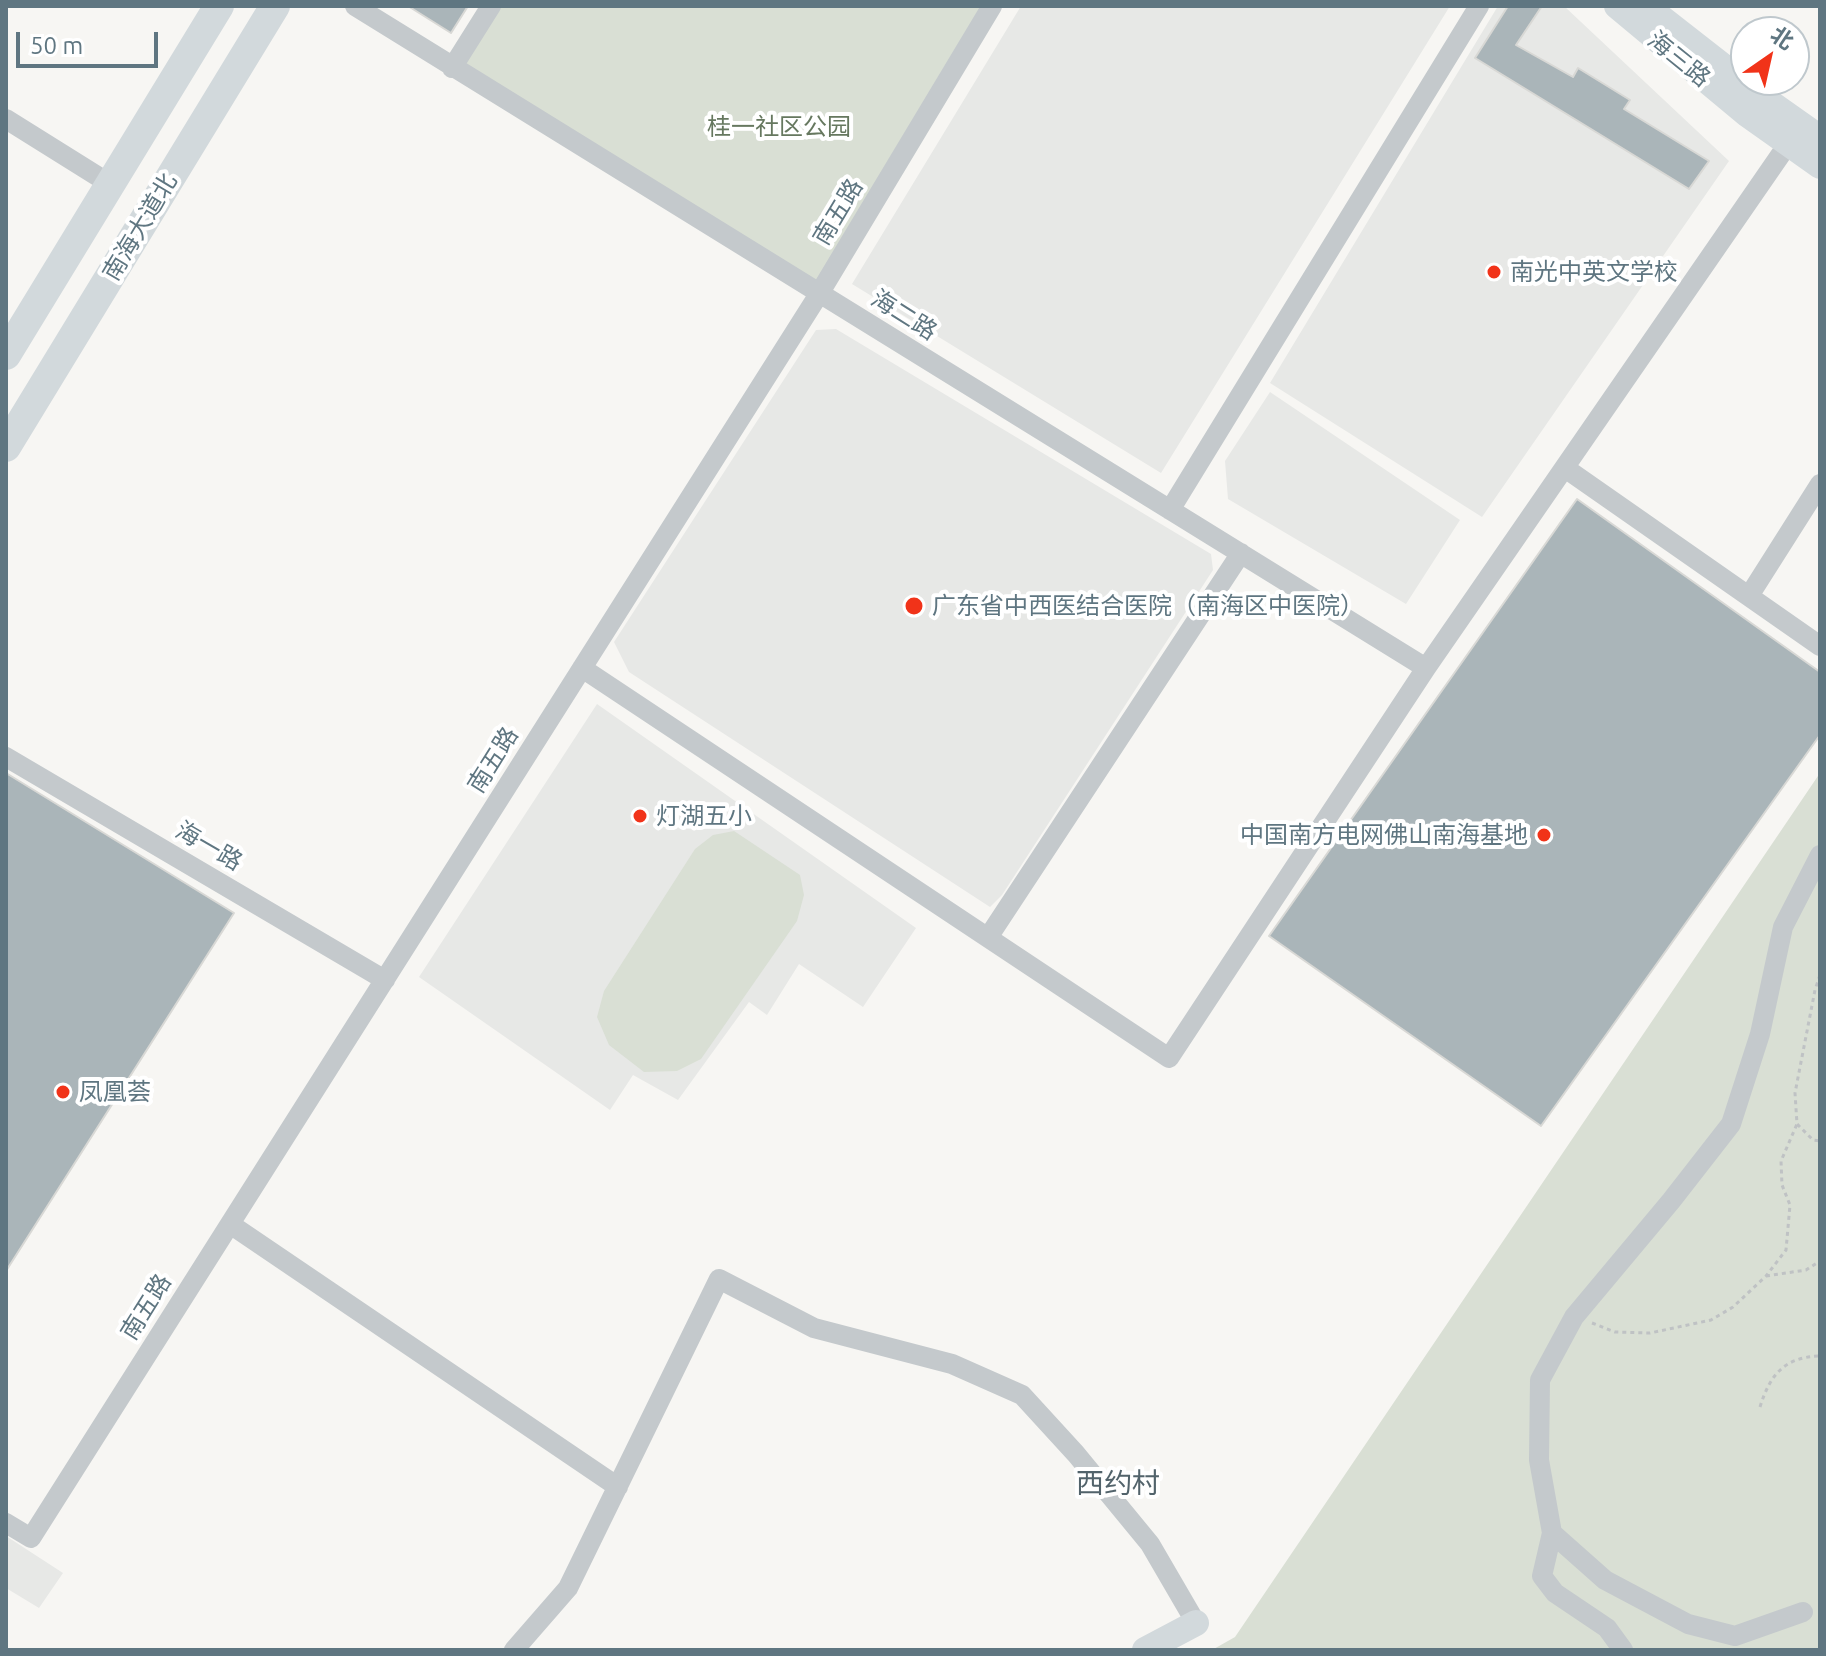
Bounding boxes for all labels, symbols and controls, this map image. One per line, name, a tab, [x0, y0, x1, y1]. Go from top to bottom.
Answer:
scale bar	[20, 16, 162, 66]
north arrow	[1730, 16, 1810, 96]
text: 北	[1766, 21, 1799, 54]
street label: 海三路	[1642, 25, 1716, 93]
text: 50 m	[30, 32, 83, 59]
park label: 桂一社区公园	[707, 113, 851, 141]
street label: 南海大道北	[97, 168, 183, 286]
street label: 南五路	[807, 174, 869, 250]
place label: 南光中英文学校	[1510, 258, 1678, 286]
marker: 南光中英文学校	[1485, 263, 1503, 281]
street label: 海二路	[866, 284, 942, 346]
place label: 广东省中西医结合医院（南海区中医院）	[932, 592, 1364, 620]
marker: 广东省中西医结合医院（南海区中医院）	[903, 595, 925, 617]
street label: 南五路	[462, 722, 524, 798]
place label: 灯湖五小	[656, 802, 752, 830]
marker: 灯湖五小	[631, 807, 649, 825]
street label: 海一路	[171, 816, 247, 876]
place label: 中国南方电网佛山南海基地	[1240, 821, 1528, 849]
marker: 中国南方电网佛山南海基地	[1535, 826, 1553, 844]
place label: 凤凰荟	[79, 1078, 151, 1106]
marker: 凤凰荟	[54, 1083, 72, 1101]
street label: 南五路	[115, 1269, 177, 1345]
district label: 西约村	[1076, 1467, 1160, 1501]

